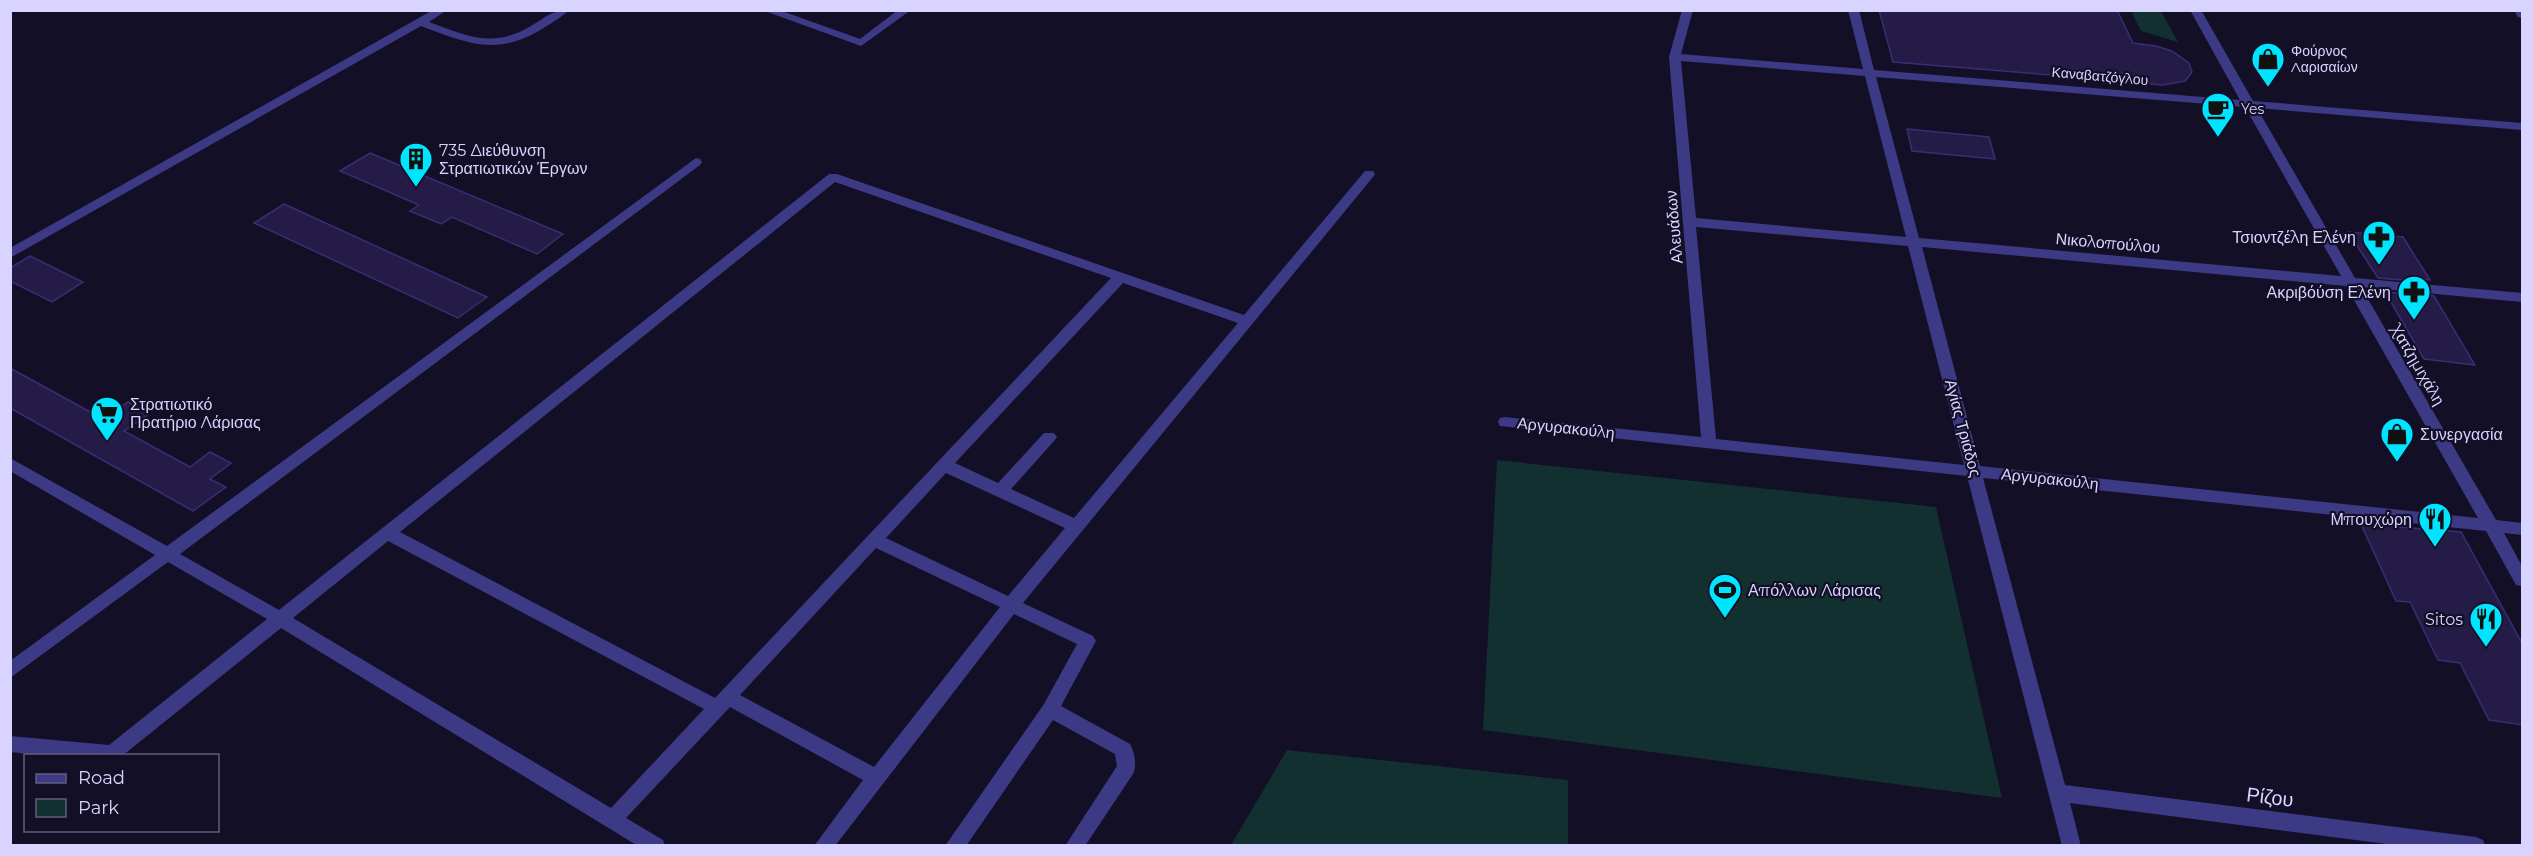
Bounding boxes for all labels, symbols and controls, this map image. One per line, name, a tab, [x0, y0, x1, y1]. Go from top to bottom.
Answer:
shop icon: Φούρνος Λαρισαίων	[2250, 41, 2286, 88]
place label: Φούρνος Λαρισαίων	[2291, 42, 2358, 76]
street label: Καναβατζόγλου	[2051, 63, 2149, 89]
cafe icon: Yes	[2200, 91, 2236, 138]
place label: Yes	[2241, 100, 2265, 118]
building icon: 735 Διεύθυνση Στρατιωτικών Έργων	[398, 141, 434, 188]
place label: 735 Διεύθυνση Στρατιωτικών Έργων	[439, 141, 587, 178]
street label: Αλευάδων	[1661, 189, 1687, 265]
pharmacy icon: Τσιοντζέλη Ελένη	[2361, 219, 2397, 266]
place label: Τσιοντζέλη Ελένη	[2232, 228, 2356, 247]
street label: Νικολοπούλου	[2055, 229, 2161, 257]
pharmacy icon: Ακριβόύση Ελένη	[2396, 274, 2432, 321]
place label: Ακριβόύση Ελένη	[2266, 283, 2391, 302]
street label: Χατζημιχάλη	[2386, 320, 2449, 409]
street label: Αγίας Τριάδος	[1941, 377, 1985, 479]
supermarket icon: Στρατιωτικό Πρατήριο Λάρισας	[89, 395, 125, 442]
place label: Στρατιωτικό Πρατήριο Λάρισας	[130, 395, 261, 432]
street label: Αργυρακούλη	[1516, 413, 1616, 443]
shop icon: Συνεργασία	[2379, 416, 2415, 463]
place label: Συνεργασία	[2420, 425, 2503, 444]
street label: Αργυρακούλη	[2000, 464, 2100, 494]
restaurant icon: Μπουχώρη	[2417, 501, 2453, 548]
place label: Μπουχώρη	[2330, 510, 2412, 529]
sports icon: Απόλλων Λάρισας	[1707, 572, 1743, 619]
place label: Απόλλων Λάρισας	[1748, 581, 1881, 600]
restaurant icon: Sitos	[2468, 601, 2504, 648]
place label: Sitos	[2425, 610, 2463, 629]
legend	[24, 754, 219, 832]
text: Road	[78, 767, 125, 789]
street label: Ρίζου	[2245, 782, 2295, 812]
text: Park	[78, 797, 119, 819]

